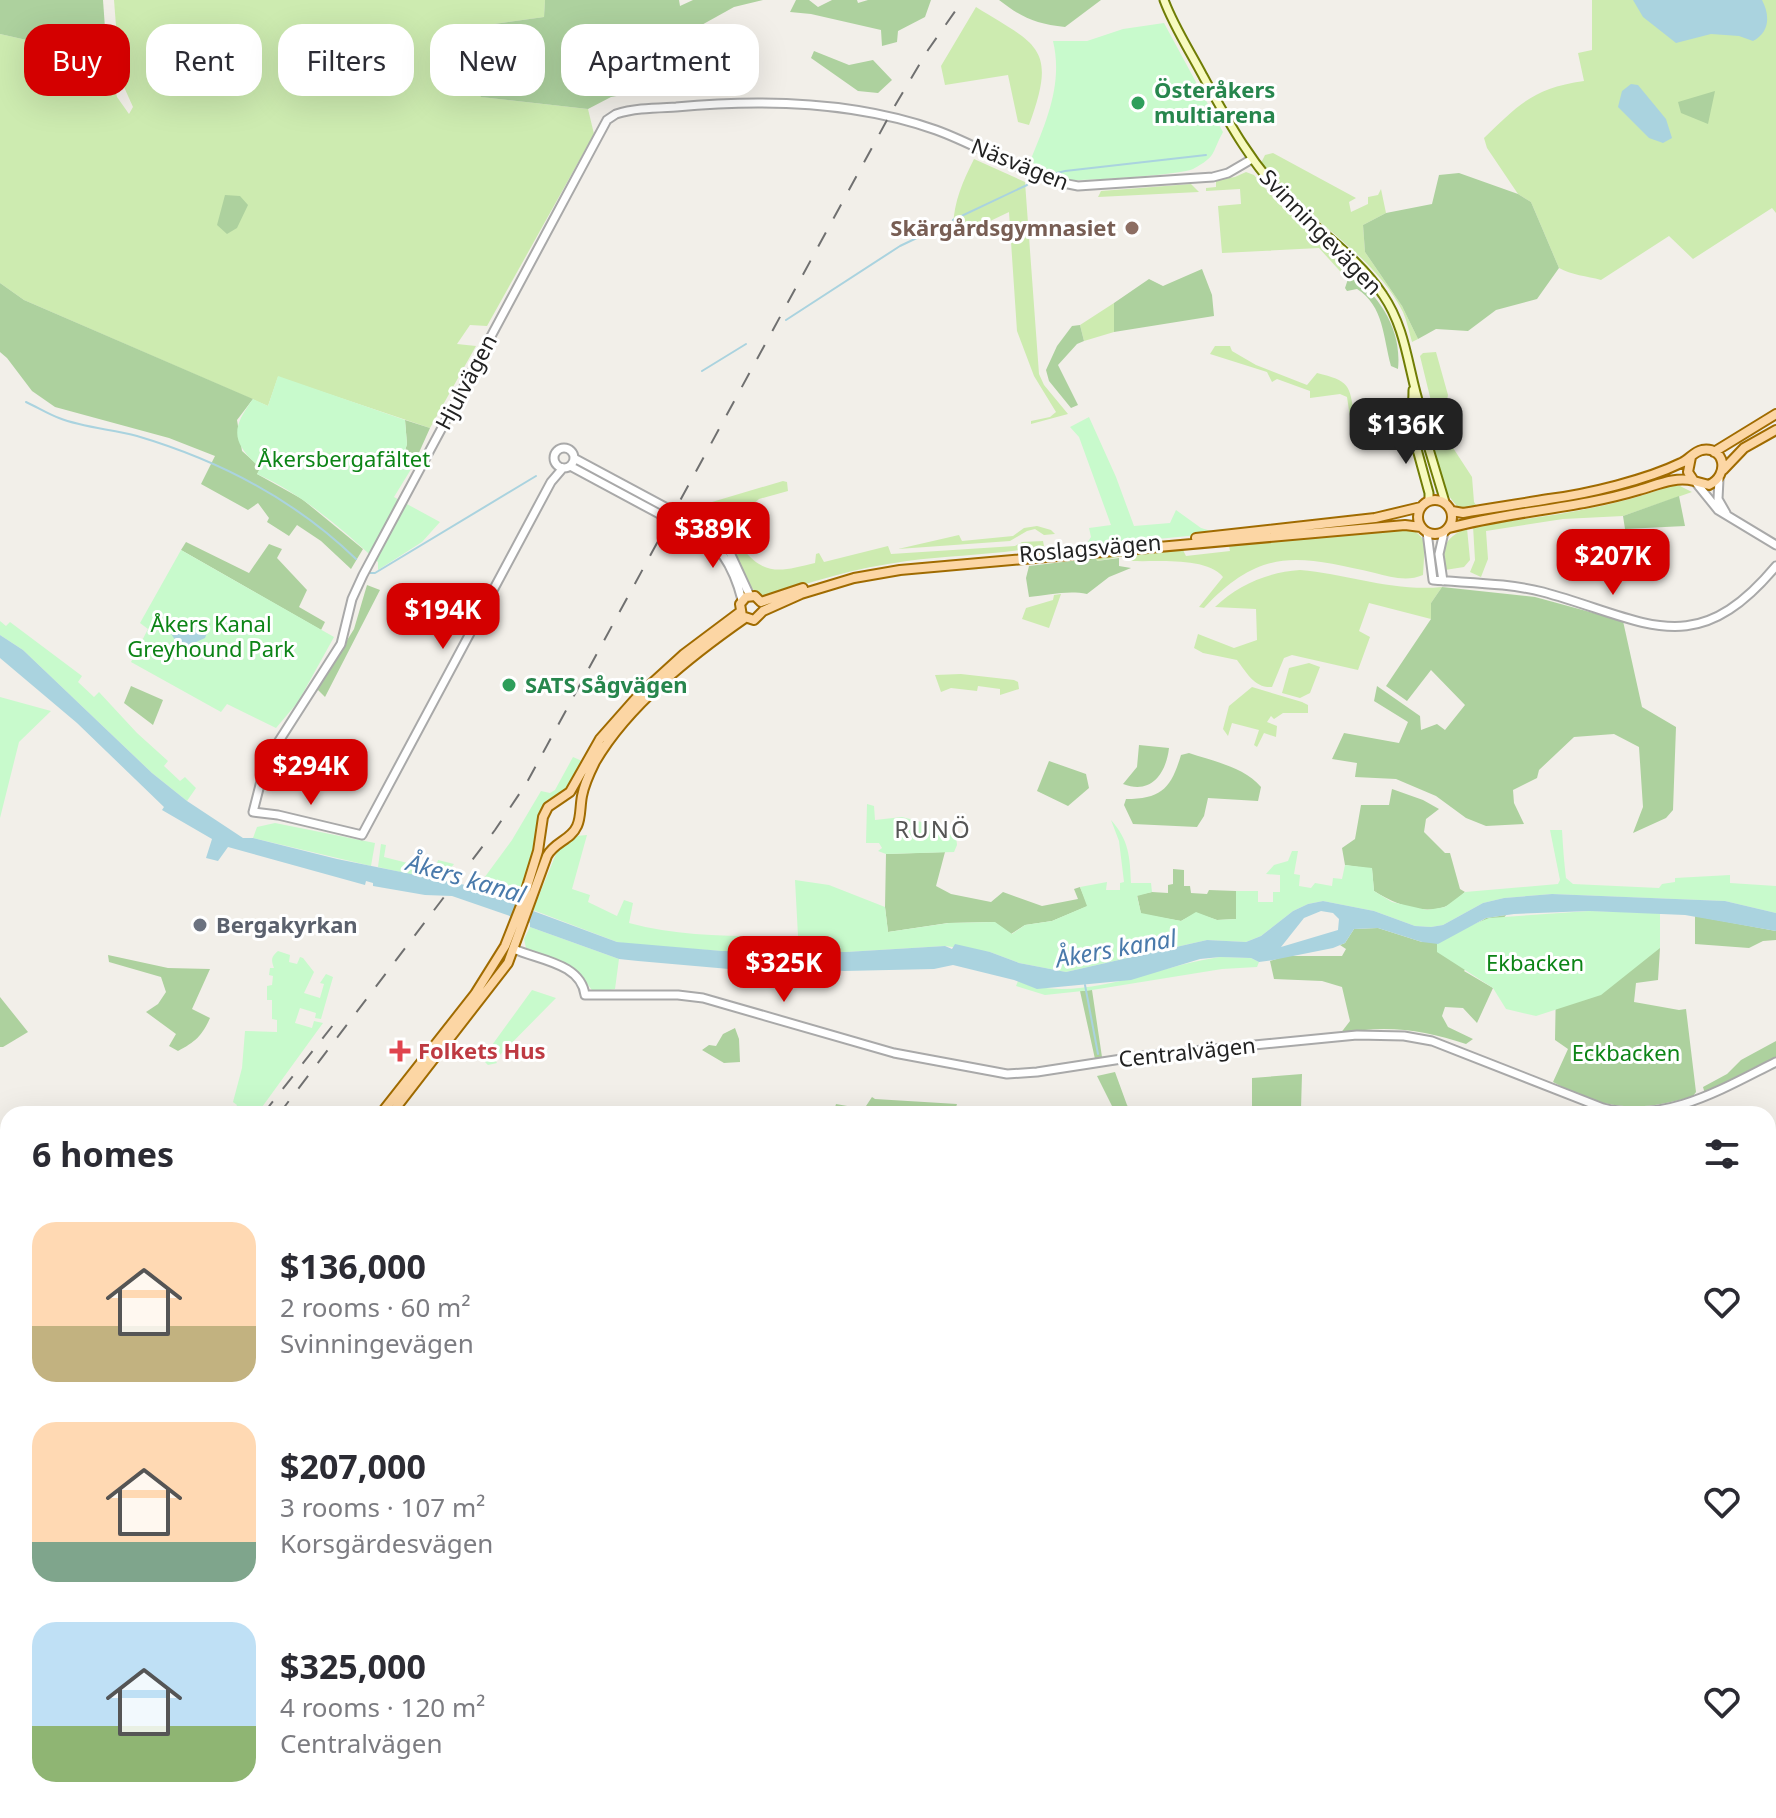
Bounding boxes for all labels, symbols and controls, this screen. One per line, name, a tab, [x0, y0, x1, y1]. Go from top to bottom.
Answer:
chip: Buy	[24, 24, 130, 96]
chip: Rent	[146, 24, 262, 96]
chip: Filters	[278, 24, 414, 96]
chip: New	[430, 24, 545, 96]
chip: Apartment	[561, 24, 759, 96]
place label: Österåkers multiarena	[1154, 74, 1276, 129]
marker: Österåkers multiarena	[1129, 94, 1147, 112]
street label: Näsvägen	[967, 130, 1074, 196]
street label: Svinningevägen	[1254, 162, 1389, 301]
place label: Skärgårdsgymnasiet	[890, 212, 1116, 242]
marker: Skärgårdsgymnasiet	[1123, 219, 1141, 237]
street label: Hjulvägen	[427, 328, 503, 435]
pin: $136K	[1350, 398, 1462, 466]
text: $136K	[1368, 406, 1444, 442]
park label: Åkersbergafältet	[258, 443, 430, 473]
pin: $389K	[657, 502, 769, 570]
text: $389K	[675, 510, 751, 546]
street label: Roslagsvägen	[1018, 526, 1162, 568]
pin: $207K	[1557, 529, 1669, 597]
text: $207K	[1575, 537, 1651, 573]
pin: $194K	[387, 583, 499, 651]
text: $194K	[405, 591, 481, 627]
park label: Åkers Kanal Greyhound Park	[127, 608, 295, 663]
place label: SATS Sågvägen	[525, 669, 688, 699]
marker: SATS Sågvägen	[500, 676, 518, 694]
pin: $294K	[255, 739, 367, 807]
text: $294K	[273, 747, 349, 783]
district label: RUNÖ	[894, 812, 972, 845]
water label: Åkers kanal	[401, 844, 530, 910]
place label: Bergakyrkan	[216, 909, 358, 939]
marker: Bergakyrkan	[191, 916, 209, 934]
water label: Åkers kanal	[1051, 921, 1180, 975]
pin: $325K	[728, 936, 840, 1004]
text: $325K	[746, 944, 822, 980]
park label: Ekbacken	[1486, 947, 1584, 977]
street label: Centralvägen	[1117, 1029, 1257, 1073]
place label: Folkets Hus	[418, 1035, 546, 1065]
park label: Eckbacken	[1572, 1037, 1680, 1067]
marker: Folkets Hus	[389, 1040, 411, 1062]
text: 6 homes	[32, 1131, 174, 1177]
icon: filters	[1700, 1132, 1744, 1176]
text: $136,000	[280, 1243, 426, 1289]
icon: home	[96, 1254, 192, 1350]
icon: heart	[1700, 1280, 1744, 1324]
text: 2 rooms · 60 m²	[280, 1289, 470, 1325]
text: Svinningevägen	[280, 1325, 474, 1361]
text: $207,000	[280, 1443, 426, 1489]
icon: home	[96, 1454, 192, 1550]
icon: heart	[1700, 1480, 1744, 1524]
text: 3 rooms · 107 m²	[280, 1489, 485, 1525]
text: Korsgärdesvägen	[280, 1525, 493, 1561]
text: $325,000	[280, 1643, 426, 1689]
icon: home	[96, 1654, 192, 1750]
icon: heart	[1700, 1680, 1744, 1724]
text: 4 rooms · 120 m²	[280, 1689, 485, 1725]
text: Centralvägen	[280, 1725, 443, 1761]

